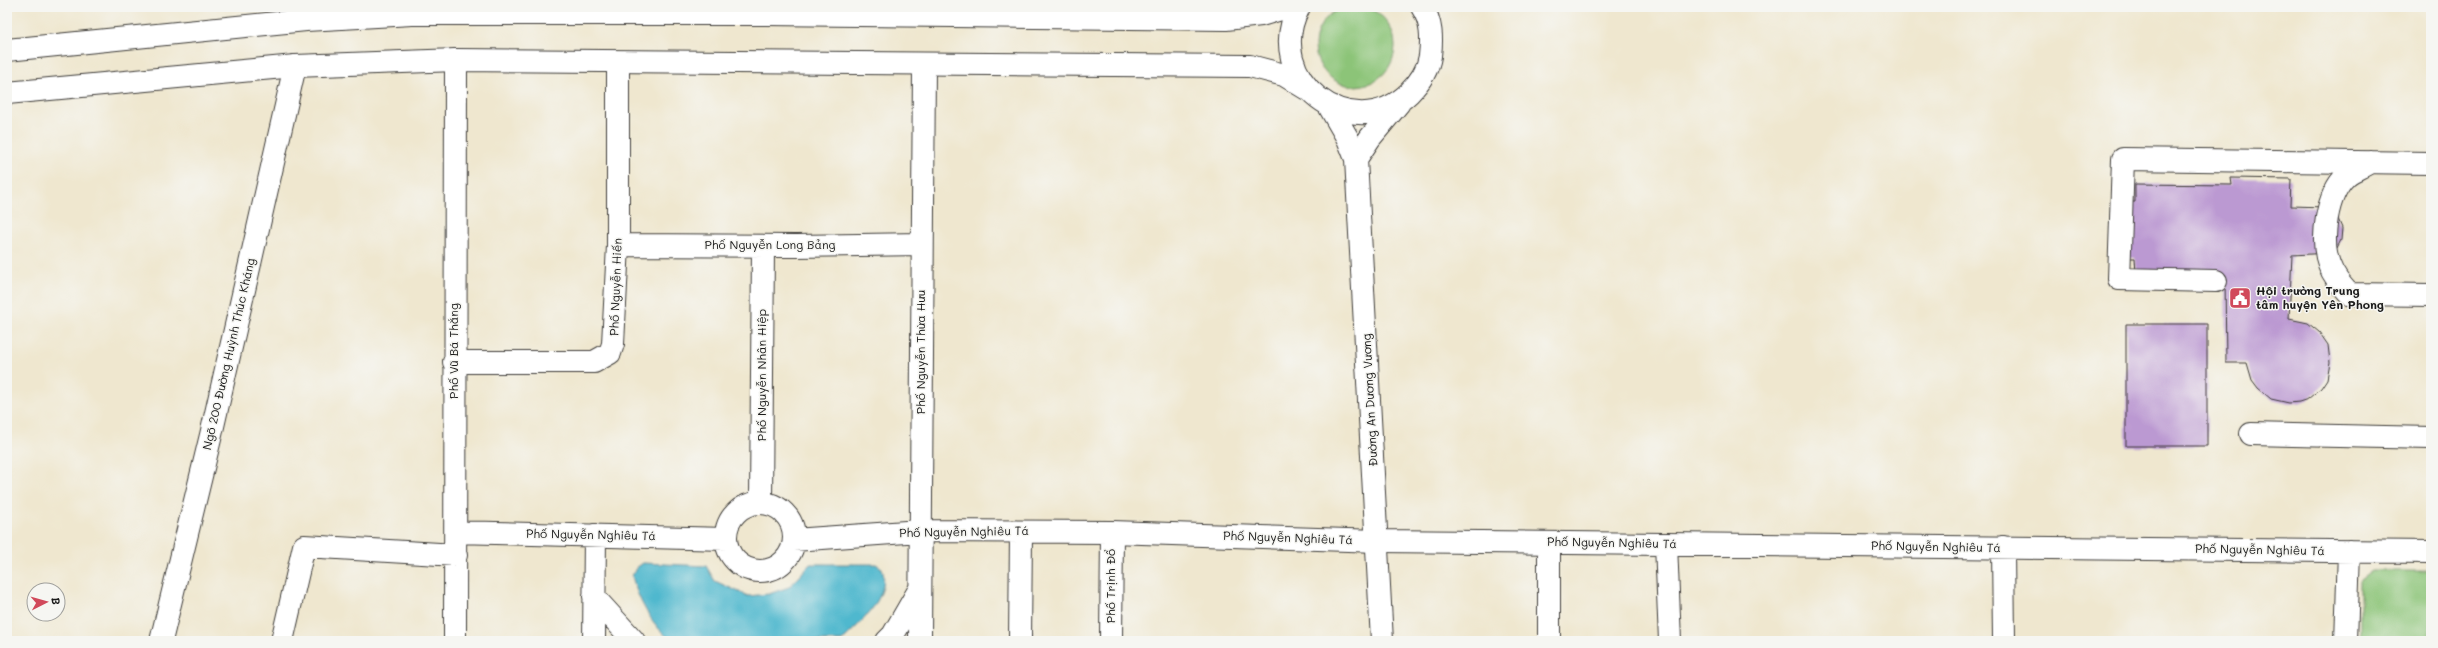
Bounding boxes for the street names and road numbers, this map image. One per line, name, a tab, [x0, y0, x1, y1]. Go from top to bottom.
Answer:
street label: Phố Nguyễn Long Bảng	[704, 236, 836, 252]
street label: Phố Nguyễn Hiến	[605, 238, 625, 336]
street label: Ngõ 200 Đường Huỳnh Thúc Kháng	[198, 256, 258, 451]
street label: Phố Nguyễn Thừa Hưu	[912, 290, 928, 414]
street label: Phố Vũ Bá Thắng	[445, 303, 461, 399]
street label: Phố Nguyễn Nhân Hiệp	[753, 309, 769, 441]
street label: Đường An Dương Vương	[1358, 333, 1380, 467]
street label: Phố Nguyễn Nghiêu Tá	[899, 522, 1029, 540]
street label: Phố Nguyễn Nghiêu Tá	[526, 525, 656, 543]
street label: Phố Nguyễn Nghiêu Tá	[1223, 527, 1353, 547]
street label: Phố Nguyễn Nghiêu Tá	[1547, 533, 1677, 551]
street label: Phố Nguyễn Nghiêu Tá	[1871, 537, 2001, 555]
street label: Phố Nguyễn Nghiêu Tá	[2195, 540, 2325, 558]
street label: Phố Trịnh Đổ	[1102, 549, 1118, 623]

